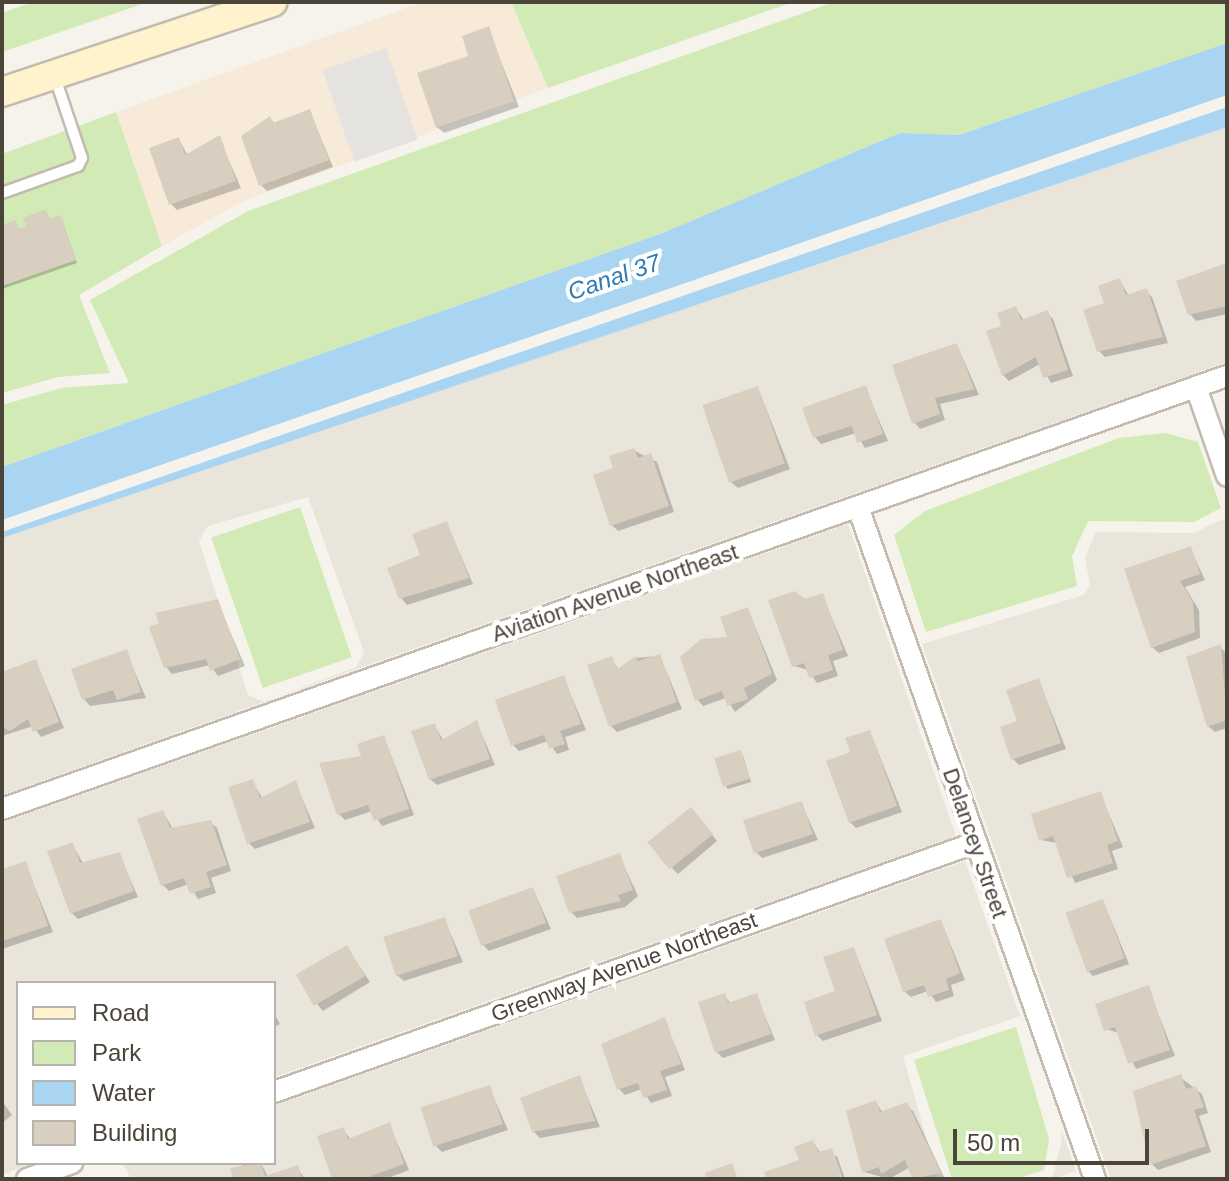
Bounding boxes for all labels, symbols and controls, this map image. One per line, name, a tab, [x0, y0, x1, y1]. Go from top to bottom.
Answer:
water label: Canal 37	[564, 248, 664, 306]
street label: Aviation Avenue Northeast	[488, 538, 742, 648]
street label: Delancey Street	[937, 765, 1013, 921]
street label: Greenway Avenue Northeast	[487, 906, 761, 1028]
legend	[16, 981, 276, 1165]
text: Road	[92, 999, 149, 1026]
text: Park	[92, 1039, 141, 1066]
text: Water	[92, 1079, 155, 1106]
scale bar	[957, 1113, 1153, 1163]
text: Building	[92, 1119, 177, 1146]
text: 50 m	[967, 1129, 1020, 1156]

